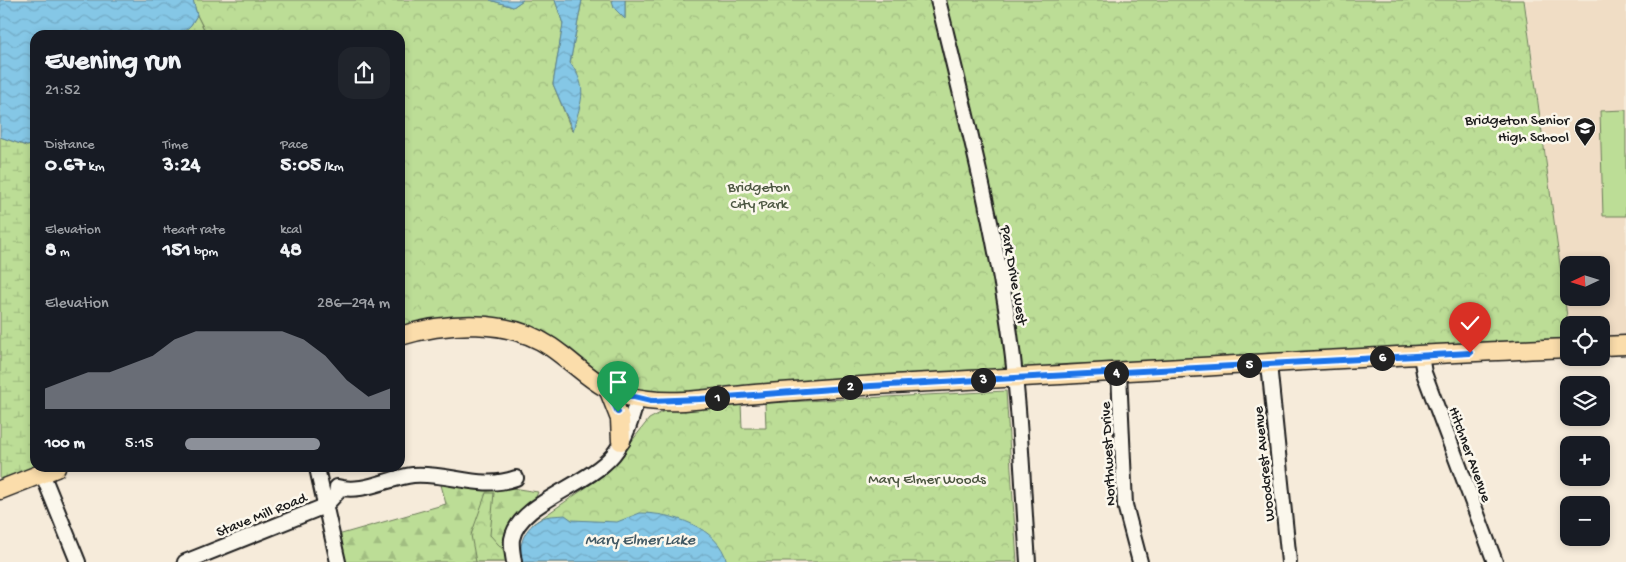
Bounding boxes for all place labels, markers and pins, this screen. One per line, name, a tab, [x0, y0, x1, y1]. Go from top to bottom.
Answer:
place label: Bridgeton Senior High School	[1464, 112, 1571, 147]
school or university icon: Bridgeton Senior High School	[1573, 116, 1597, 147]
pin	[1449, 302, 1491, 353]
pin: 6	[1370, 346, 1394, 370]
pin: 5	[1236, 352, 1262, 378]
pin: 4	[1104, 360, 1128, 386]
pin	[597, 361, 639, 412]
pin: 3	[970, 368, 996, 392]
pin: 2	[838, 374, 862, 400]
pin: 1	[704, 386, 730, 410]

